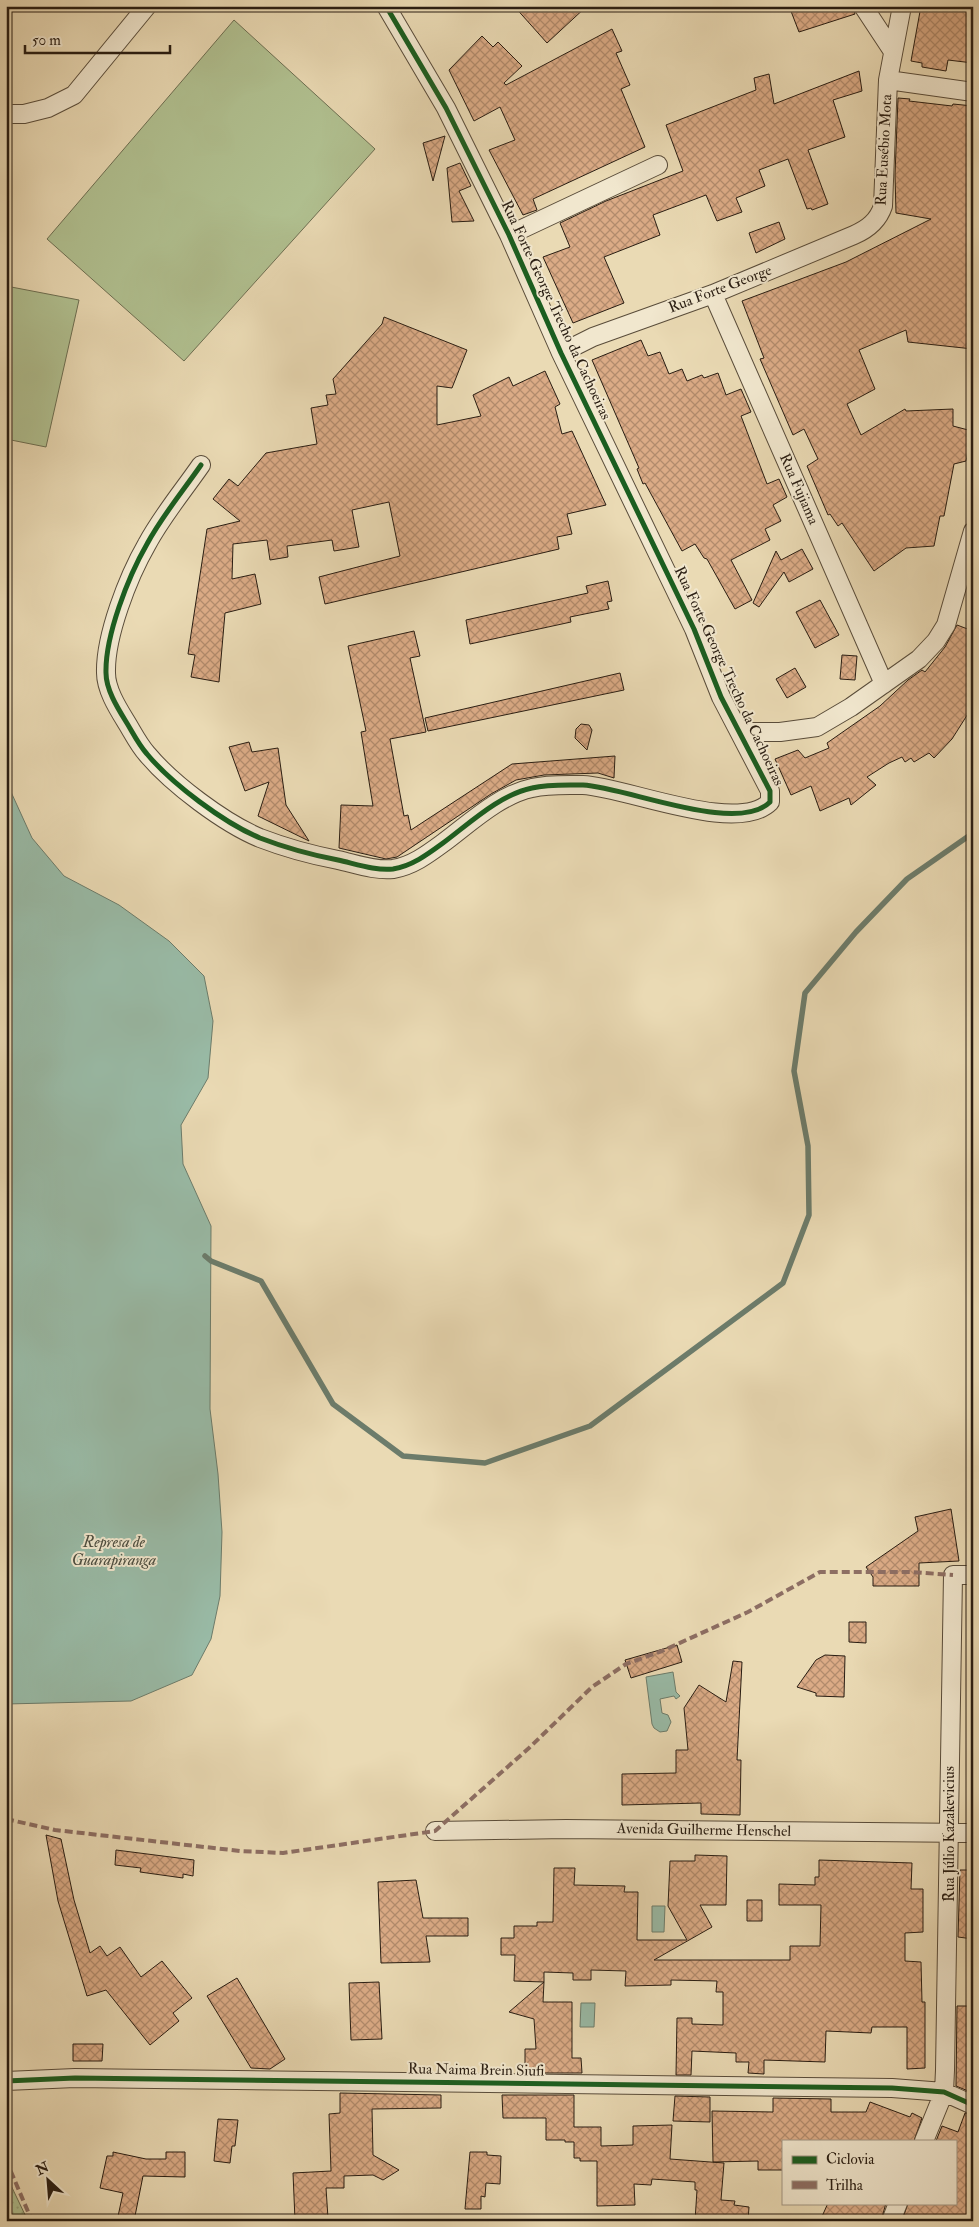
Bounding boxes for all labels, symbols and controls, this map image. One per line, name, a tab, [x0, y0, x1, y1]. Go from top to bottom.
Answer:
scale bar	[25, 22, 170, 54]
text: 50 m	[32, 31, 61, 50]
street label: Rua Eusébio Mota	[872, 93, 896, 206]
street label: Rua Forte George Trecho da Cachoeiras	[497, 197, 615, 423]
street label: Rua Forte George	[666, 261, 774, 317]
street label: Rua Fujiama	[775, 450, 823, 528]
street label: Rua Forte George Trecho da Cachoeiras	[670, 563, 788, 789]
water label: Represa de Guarapiranga	[72, 1532, 156, 1570]
street label: Rua Júlio Kazakevicius	[940, 1766, 960, 1902]
street label: Avenida Guilherme Henschel	[616, 1819, 791, 1841]
street label: Rua Naima Brein Siufi	[408, 2059, 544, 2081]
legend	[782, 2140, 956, 2204]
text: Ciclovia	[826, 2150, 875, 2169]
north arrow	[22, 2154, 72, 2204]
text: N	[32, 2158, 52, 2180]
text: Trilha	[826, 2176, 864, 2195]

